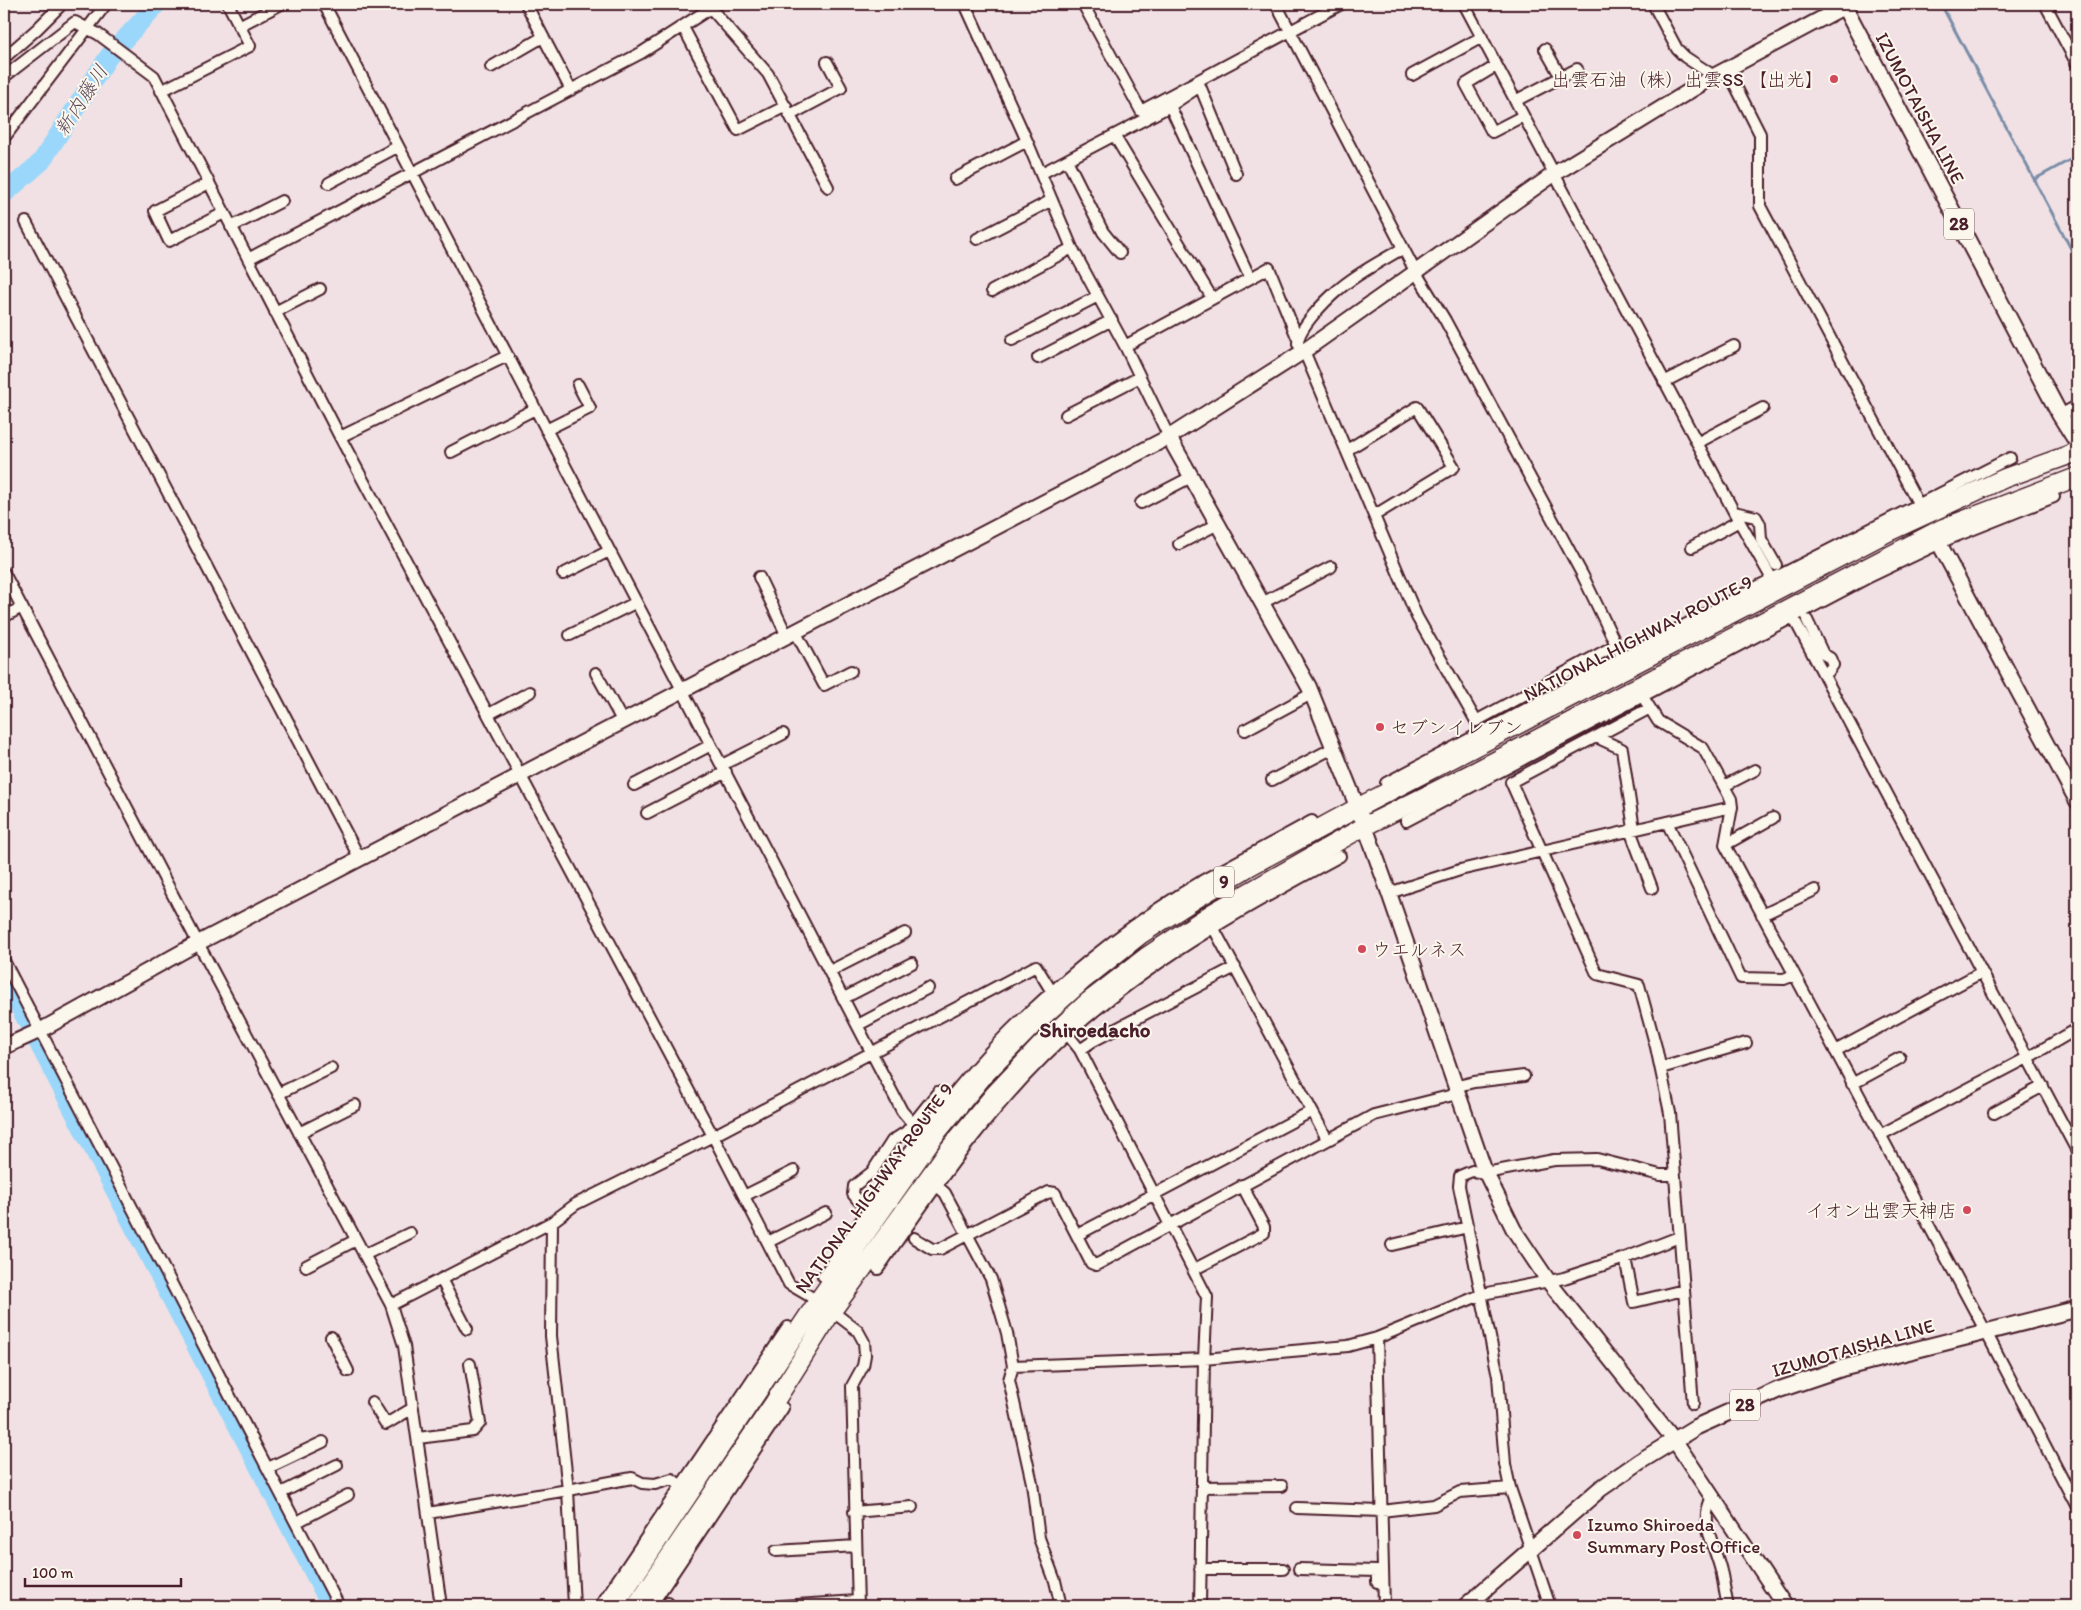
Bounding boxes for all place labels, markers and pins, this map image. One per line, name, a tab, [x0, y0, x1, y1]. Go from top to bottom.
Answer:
place label: 出雲石油（株）出雲SS 【出光】	[1551, 68, 1824, 91]
marker: 出雲石油（株）出雲SS 【出光】	[1828, 73, 1840, 85]
place label: セブンイレブン	[1390, 716, 1523, 739]
marker: セブンイレブン	[1374, 721, 1386, 733]
place label: ウエルネス	[1372, 938, 1467, 961]
marker: ウエルネス	[1356, 943, 1368, 955]
place label: イオン出雲天神店	[1806, 1199, 1957, 1222]
marker: イオン出雲天神店	[1961, 1204, 1973, 1216]
place label: Izumo Shiroeda Summary Post Office	[1587, 1513, 1760, 1558]
marker: Izumo Shiroeda Summary Post Office	[1571, 1529, 1583, 1541]

